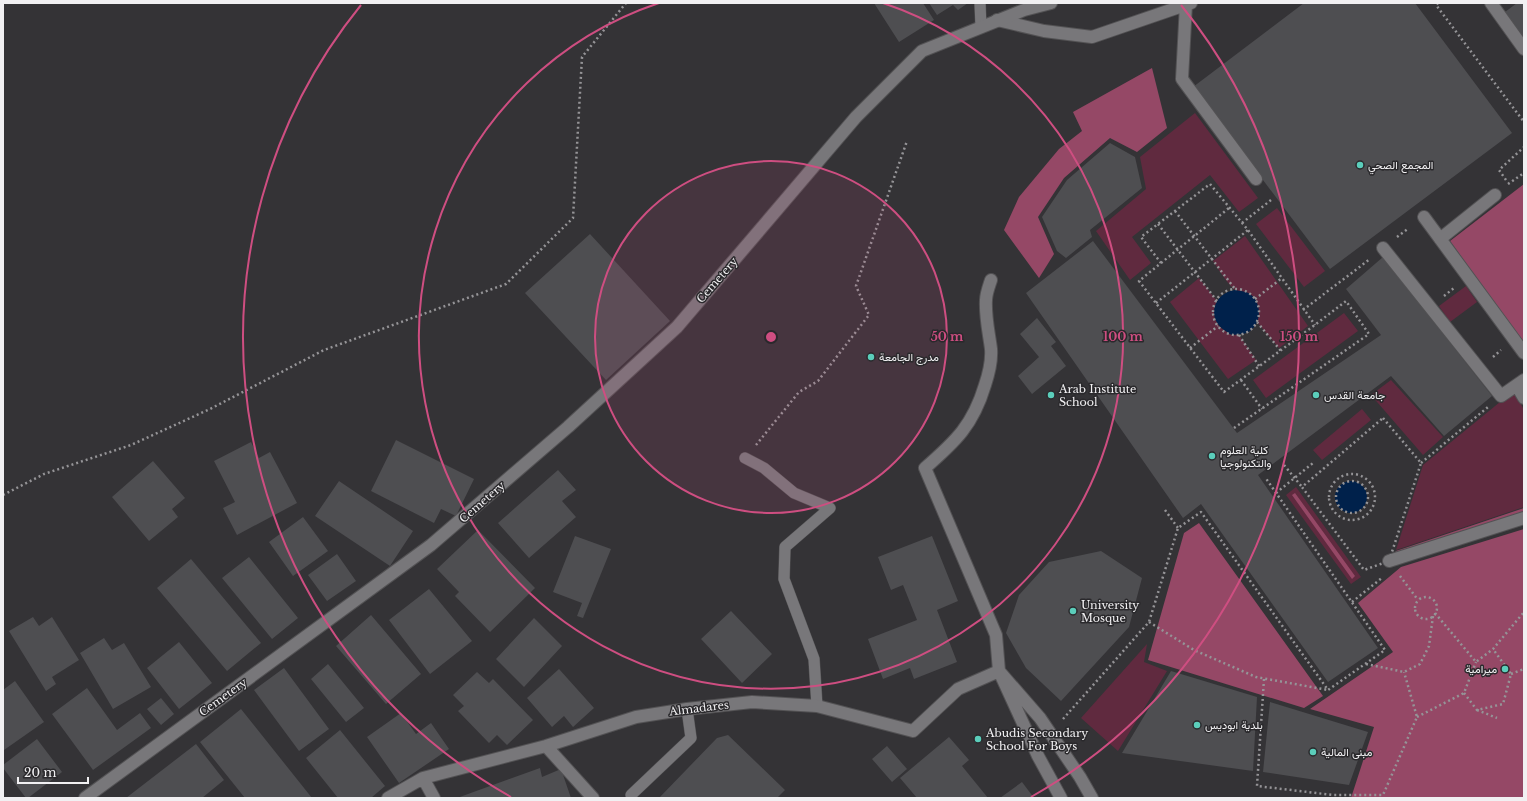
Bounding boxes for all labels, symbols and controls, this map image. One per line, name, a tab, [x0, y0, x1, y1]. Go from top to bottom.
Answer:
place label: المجمع الصحي	[1368, 158, 1433, 175]
marker: المجمع الصحي	[1355, 160, 1365, 170]
street label: Cemetery	[693, 254, 741, 306]
text: 50 m	[931, 329, 964, 344]
text: 100 m	[1103, 329, 1144, 344]
text: 150 m	[1280, 329, 1319, 344]
centre of rings	[764, 330, 778, 344]
place label: مدرج الجامعة	[879, 350, 939, 365]
marker: مدرج الجامعة	[866, 352, 876, 362]
place label: Arab Institute School	[1058, 382, 1136, 409]
place label: جامعة القدس	[1324, 388, 1385, 402]
marker: Arab Institute School	[1046, 390, 1056, 400]
marker: جامعة القدس	[1311, 390, 1321, 400]
place label: كلية العلوم والتكنولوجيا	[1220, 443, 1271, 470]
marker: كلية العلوم والتكنولوجيا	[1207, 451, 1217, 461]
street label: Cemetery	[456, 478, 508, 526]
place label: University Mosque	[1081, 598, 1139, 625]
marker: University Mosque	[1068, 606, 1078, 616]
place label: ميرامية	[1465, 662, 1497, 676]
marker: ميرامية	[1500, 664, 1510, 674]
street label: Cemetery	[196, 675, 250, 719]
street label: Almadares	[667, 697, 730, 719]
place label: بلدية ابوديس	[1205, 718, 1263, 732]
marker: بلدية ابوديس	[1192, 720, 1202, 730]
place label: Abudis Secondary School For Boys	[985, 726, 1088, 753]
marker: Abudis Secondary School For Boys	[973, 734, 983, 744]
place label: مبنى المالية	[1321, 745, 1373, 759]
marker: مبنى المالية	[1308, 747, 1318, 757]
scale bar	[18, 759, 88, 785]
text: 20 m	[24, 765, 56, 780]

